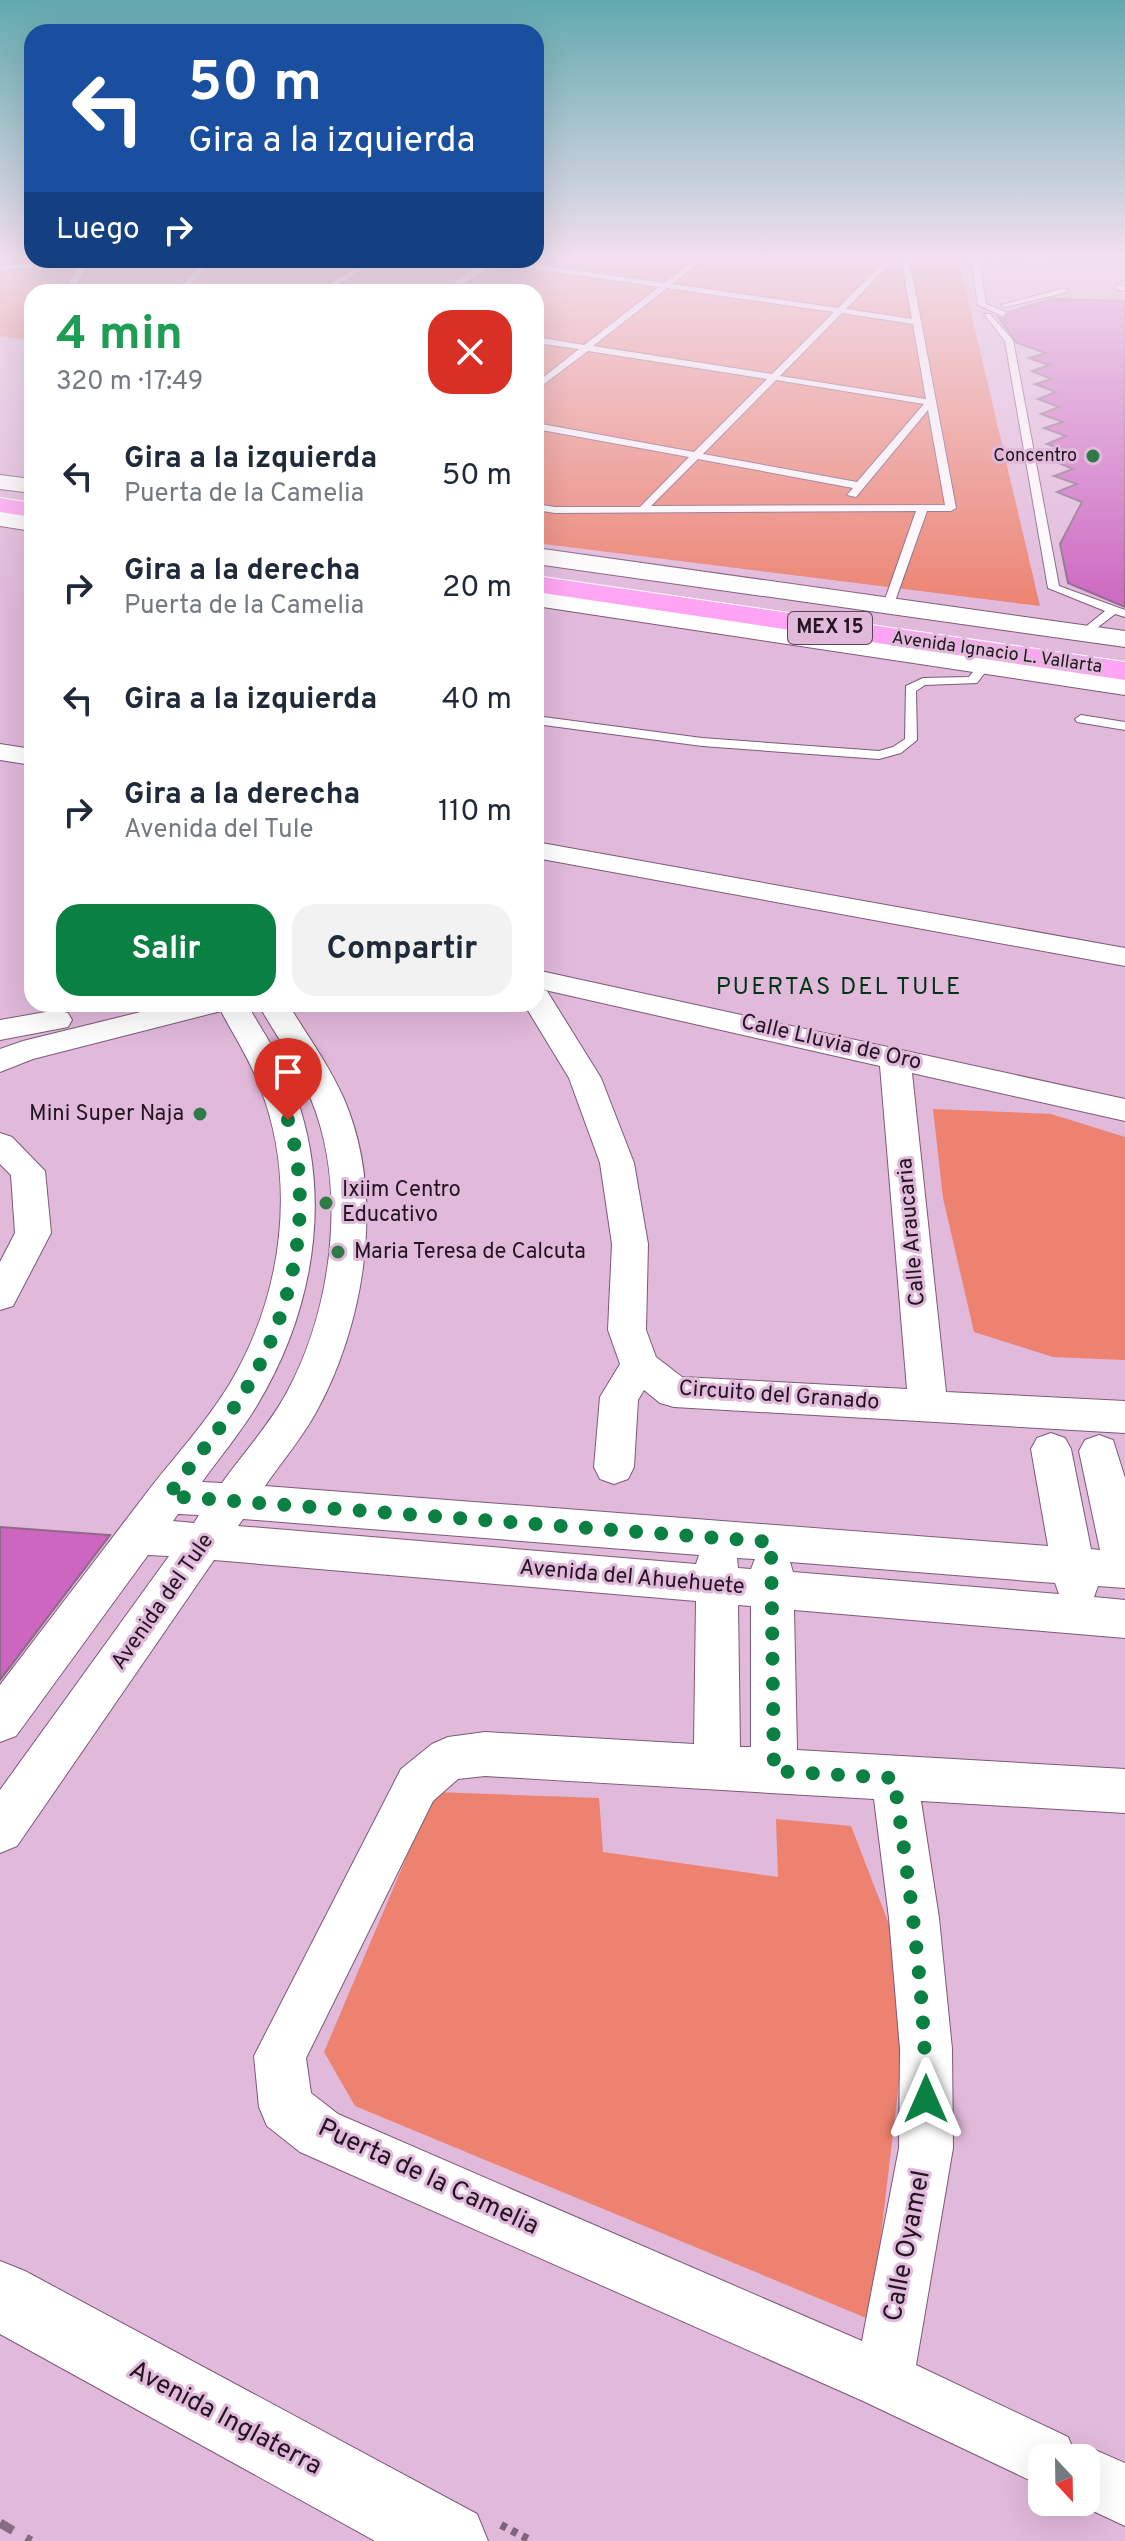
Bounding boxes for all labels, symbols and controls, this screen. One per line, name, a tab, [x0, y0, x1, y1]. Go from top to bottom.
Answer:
text: 50 m	[188, 50, 322, 120]
icon: left	[56, 56, 160, 160]
text: Gira a la izquierda	[188, 119, 475, 165]
icon: right	[156, 208, 200, 252]
text: Luego	[56, 212, 140, 249]
text: 4 min	[56, 306, 183, 366]
button: close	[428, 310, 512, 394]
text: 320 m · 17:49	[56, 366, 203, 399]
text: Gira a la izquierda	[124, 441, 377, 478]
place label: Concentro	[993, 445, 1077, 468]
marker: Concentro	[1084, 447, 1102, 465]
icon: left	[56, 454, 100, 498]
text: 50 m	[442, 458, 512, 495]
text: Puerta de la Camelia	[124, 478, 364, 511]
text: Gira a la derecha	[124, 553, 360, 590]
icon: right	[56, 566, 100, 610]
text: 20 m	[442, 570, 512, 607]
text: Puerta de la Camelia	[124, 590, 364, 623]
road number: MEX 15	[788, 612, 872, 644]
street label: Avenida Ignacio L. Vallarta	[890, 627, 1104, 679]
icon: left	[56, 678, 100, 722]
text: Gira a la izquierda	[124, 682, 377, 719]
text: 40 m	[442, 682, 512, 719]
text: Gira a la derecha	[124, 777, 360, 814]
icon: right	[56, 790, 100, 834]
text: 110 m	[438, 794, 512, 831]
text: Avenida del Tule	[124, 814, 313, 847]
button: Salir	[56, 904, 276, 996]
button: Compartir	[292, 904, 512, 996]
district label: PUERTAS DEL TULE	[716, 973, 962, 1003]
street label: Calle Lluvia de Oro	[738, 1009, 924, 1077]
pin	[254, 1038, 322, 1120]
icon: arrive	[266, 1050, 310, 1094]
place label: Mini Super Naja	[29, 1101, 184, 1128]
marker: Mini Super Naja	[191, 1105, 209, 1123]
street label: Calle Araucaria	[892, 1157, 932, 1307]
place label: Ixiim Centro Educativo	[342, 1177, 461, 1229]
marker: Ixiim Centro Educativo	[317, 1194, 335, 1212]
place label: Maria Teresa de Calcuta	[354, 1239, 586, 1266]
marker: Maria Teresa de Calcuta	[329, 1243, 347, 1261]
street label: Circuito del Granado	[678, 1376, 880, 1416]
street label: Avenida del Tule	[106, 1529, 220, 1675]
street label: Avenida del Ahuehuete	[518, 1555, 746, 1601]
position arrow	[884, 2057, 968, 2141]
street label: Puerta de la Camelia	[312, 2112, 544, 2244]
street label: Calle Oyamel	[877, 2168, 939, 2324]
street label: Avenida Inglaterra	[123, 2354, 327, 2484]
north arrow	[1028, 2444, 1100, 2516]
map controls	[1028, 2444, 1100, 2516]

